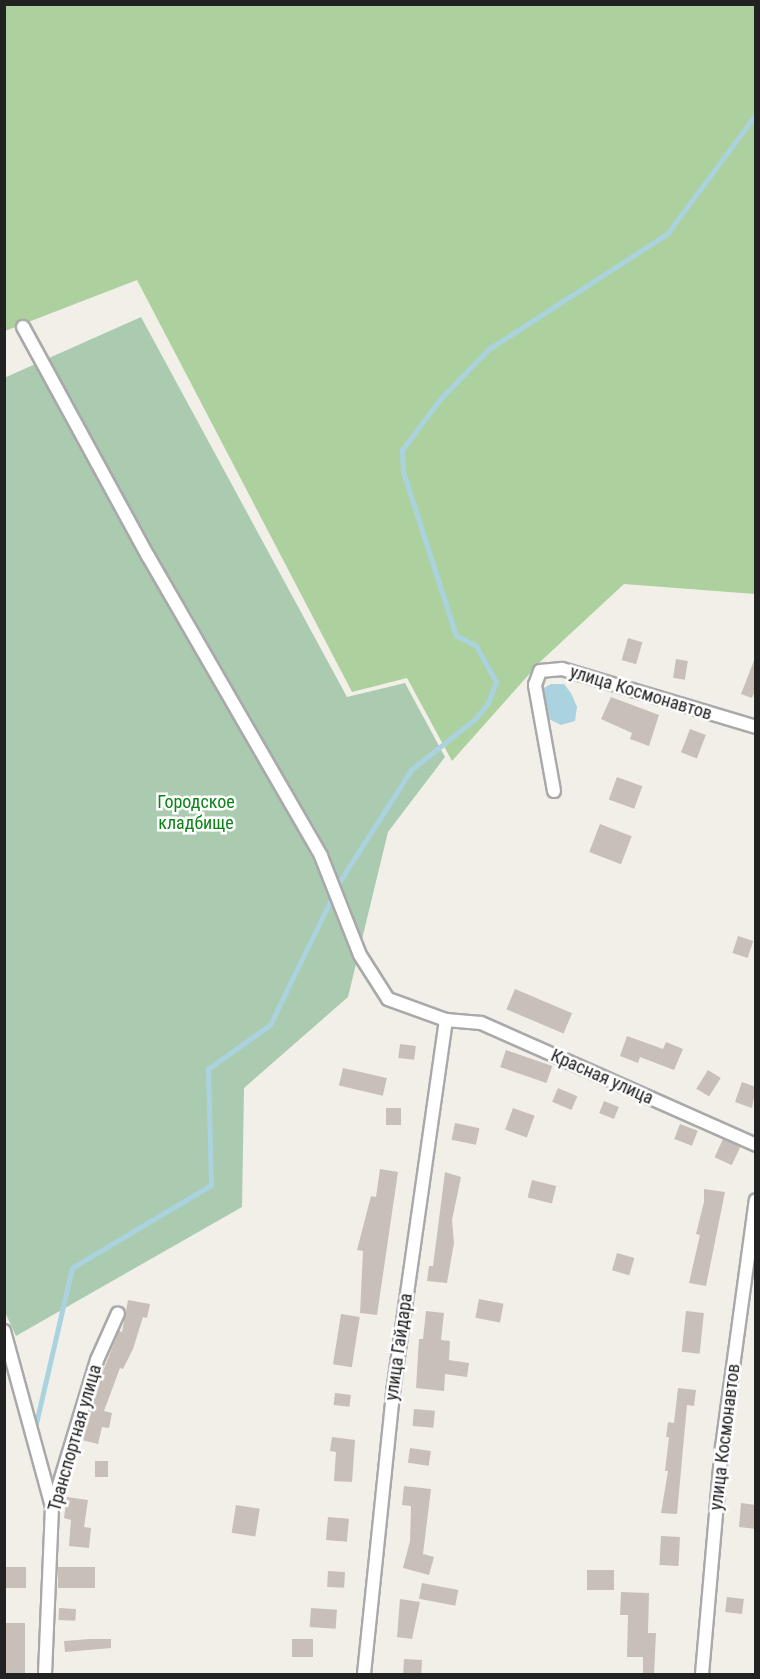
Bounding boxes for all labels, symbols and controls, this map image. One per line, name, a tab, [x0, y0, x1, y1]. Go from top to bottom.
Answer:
street label: улица Космонавтов	[567, 661, 715, 725]
park label: Городское кладбище	[157, 792, 235, 834]
street label: Красная улица	[547, 1045, 657, 1109]
street label: улица Гайдара	[381, 1292, 417, 1402]
street label: Транспортная улица	[44, 1362, 106, 1514]
street label: улица Космонавтов	[705, 1362, 745, 1512]

